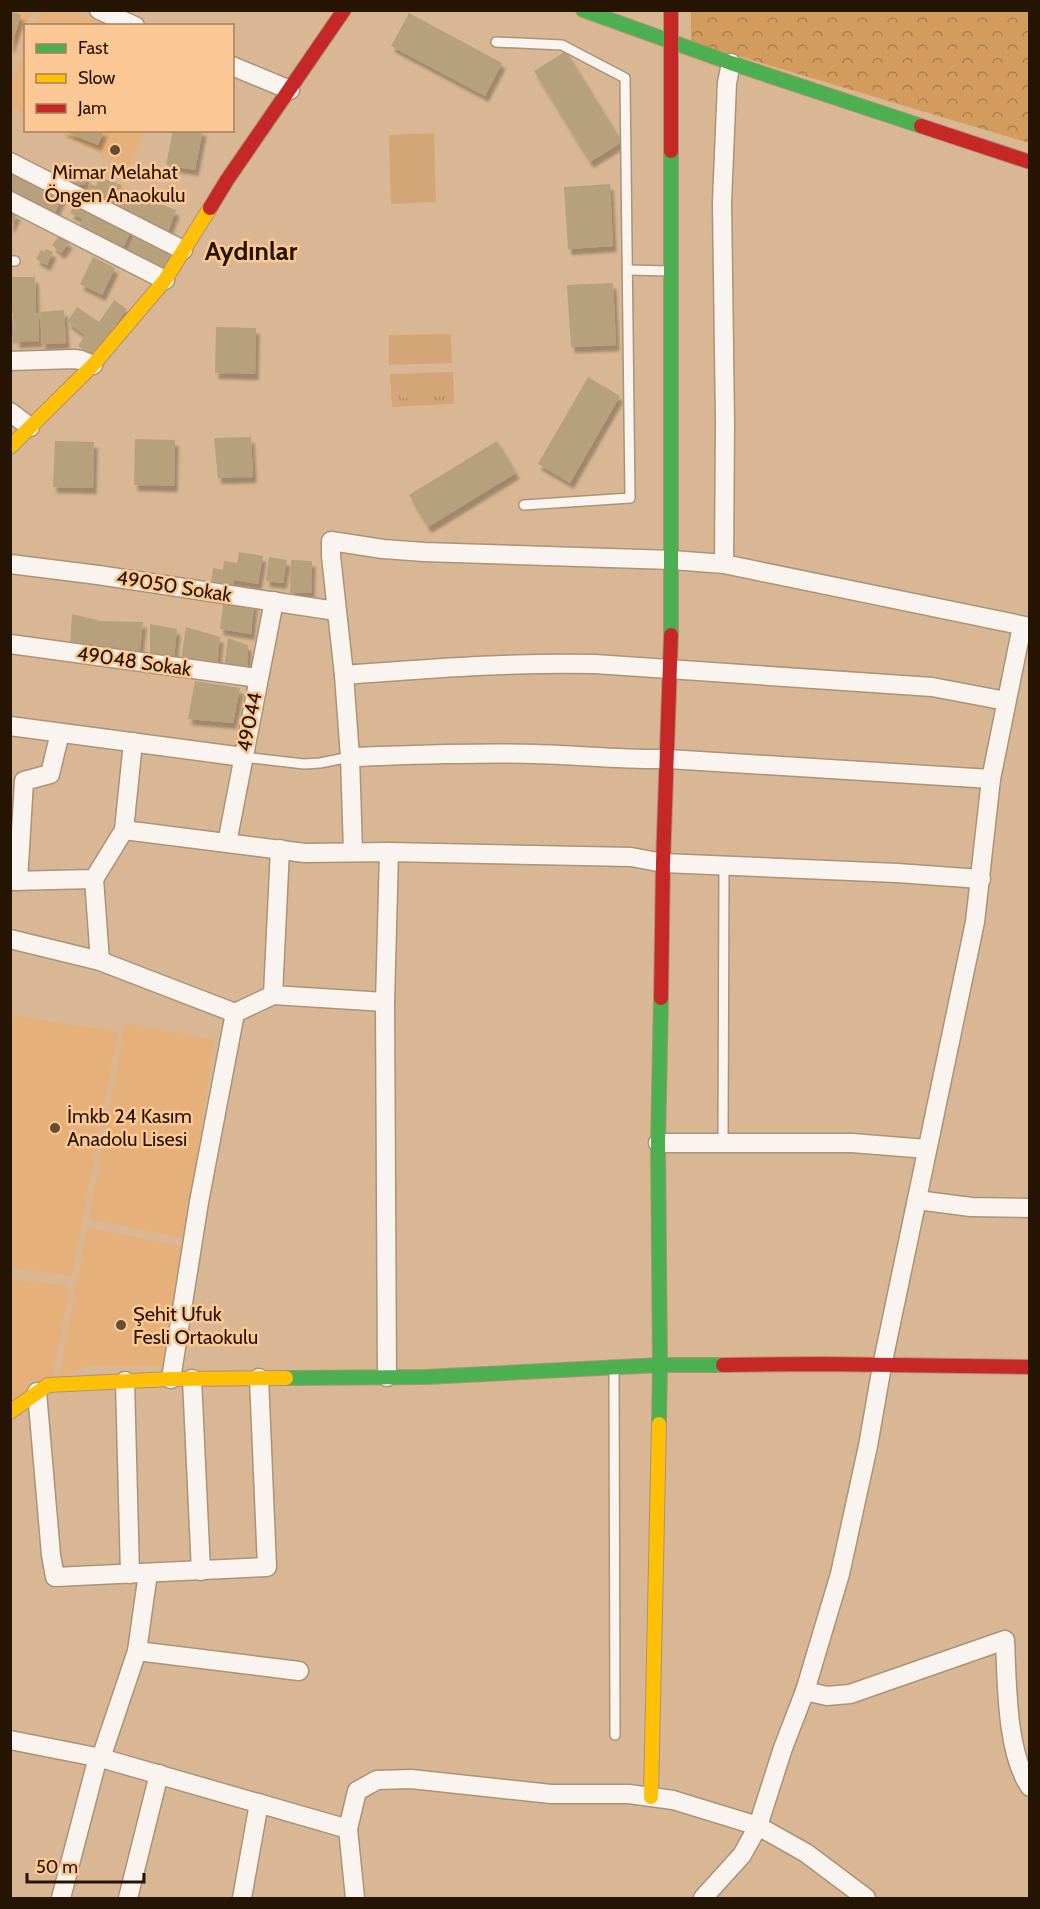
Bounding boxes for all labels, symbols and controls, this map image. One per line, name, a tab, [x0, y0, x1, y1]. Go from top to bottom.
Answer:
legend	[24, 24, 234, 132]
text: Fast	[78, 37, 109, 59]
text: Slow	[78, 67, 115, 89]
text: Jam	[77, 97, 107, 119]
marker: Mimar Melahat Öngen Anaokulu	[108, 143, 122, 157]
place label: Mimar Melahat Öngen Anaokulu	[44, 160, 186, 207]
district label: Aydınlar	[205, 235, 298, 267]
street label: 49050 Sokak	[115, 565, 233, 607]
street label: 49048 Sokak	[75, 641, 193, 681]
street label: 49044	[231, 690, 267, 754]
place label: İmkb 24 Kasım Anadolu Lisesi	[67, 1104, 192, 1151]
marker: İmkb 24 Kasım Anadolu Lisesi	[48, 1121, 62, 1135]
place label: Şehit Ufuk Fesli Ortaokulu	[133, 1302, 258, 1349]
marker: Şehit Ufuk Fesli Ortaokulu	[114, 1318, 128, 1332]
scale bar	[27, 1846, 144, 1884]
text: 50 m	[36, 1856, 78, 1878]

